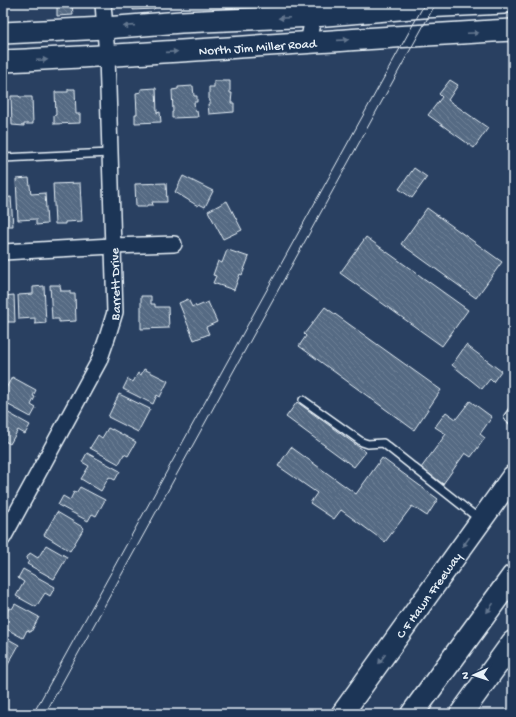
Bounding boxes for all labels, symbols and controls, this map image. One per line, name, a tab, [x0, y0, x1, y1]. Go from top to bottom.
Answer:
one-way arrow	[278, 14, 290, 21]
one-way arrow	[123, 23, 135, 30]
one-way arrow	[467, 29, 479, 36]
street label: North Jim Miller Road	[198, 37, 318, 60]
one-way arrow	[337, 37, 349, 44]
one-way arrow	[166, 48, 178, 55]
one-way arrow	[36, 56, 48, 63]
street label: Barrett Drive	[108, 247, 125, 323]
one-way arrow	[462, 536, 470, 547]
street label: C F Hawn Freeway	[394, 550, 466, 642]
one-way arrow	[486, 602, 494, 613]
one-way arrow	[378, 653, 386, 664]
north arrow	[454, 655, 494, 695]
text: N	[460, 672, 472, 679]

